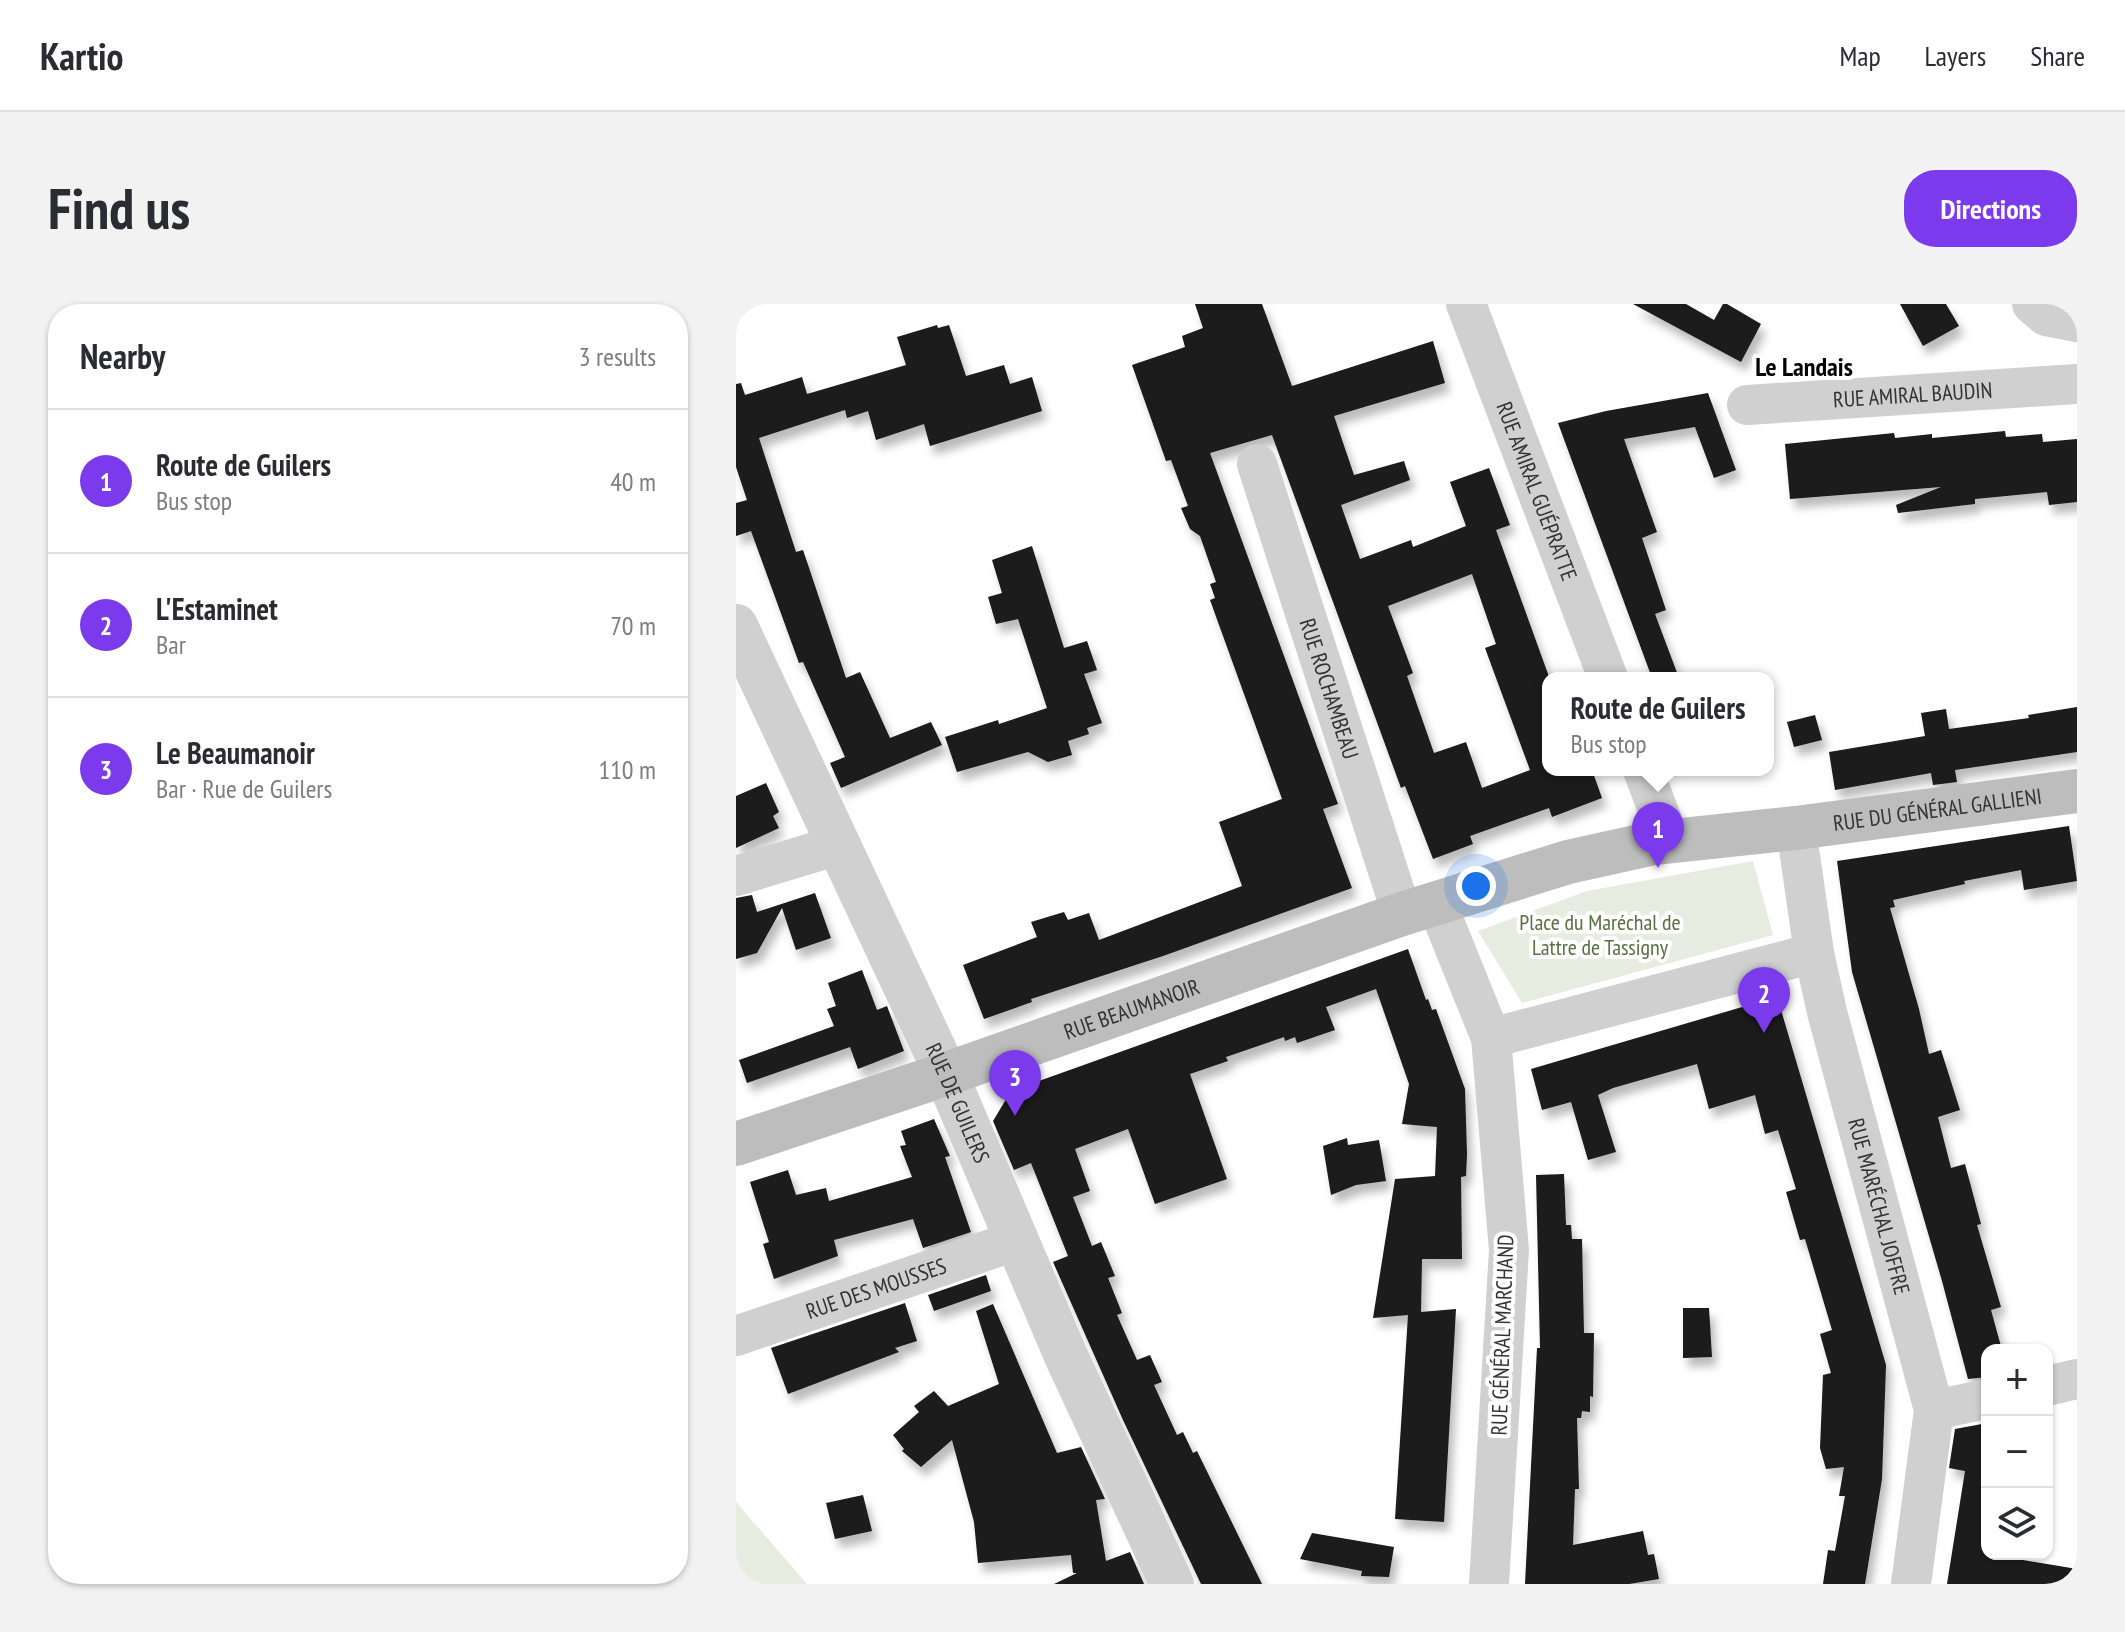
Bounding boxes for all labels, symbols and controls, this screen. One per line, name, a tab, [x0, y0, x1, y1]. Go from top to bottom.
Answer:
text: Kartio	[40, 31, 124, 80]
text: Map	[1839, 37, 1881, 74]
text: Layers	[1925, 37, 1986, 74]
text: Share	[2030, 37, 2085, 74]
button: Directions	[1904, 170, 2077, 247]
text: Find us	[48, 172, 190, 244]
text: Nearby	[80, 334, 165, 378]
text: 3 results	[579, 340, 656, 373]
district label: Le Landais	[1755, 350, 1853, 383]
street label: RUE AMIRAL BAUDIN	[1832, 375, 1993, 413]
street label: RUE AMIRAL GUÉPRATTE	[1490, 398, 1584, 584]
text: Route de Guilers	[156, 445, 331, 484]
text: 1	[100, 465, 112, 498]
text: 40 m	[610, 465, 656, 498]
text: Bus stop	[156, 484, 232, 517]
text: L'Estaminet	[156, 589, 278, 628]
text: 2	[100, 609, 112, 642]
text: 70 m	[610, 609, 656, 642]
street label: RUE ROCHAMBEAU	[1294, 615, 1365, 762]
text: Bar	[156, 628, 186, 661]
popup	[1542, 672, 1774, 776]
text: Route de Guilers	[1571, 688, 1745, 727]
text: Bus stop	[1571, 727, 1647, 760]
text: Le Beaumanoir	[156, 733, 315, 772]
text: 3	[100, 753, 112, 786]
text: 110 m	[598, 753, 656, 786]
text: Bar · Rue de Guilers	[156, 772, 332, 805]
street label: RUE DU GÉNÉRAL GALLIENI	[1831, 782, 2043, 837]
pin: 1	[1632, 802, 1684, 868]
your location	[1456, 866, 1496, 906]
park label: Place du Maréchal de Lattre de Tassigny	[1519, 908, 1681, 961]
pin: 2	[1738, 967, 1790, 1033]
street label: RUE BEAUMANOIR	[1060, 972, 1203, 1046]
street label: RUE DE GUILERS	[919, 1038, 996, 1167]
pin: 3	[989, 1050, 1041, 1116]
street label: RUE MARÉCHAL JOFFRE	[1842, 1115, 1916, 1298]
street label: RUE GÉNÉRAL MARCHAND	[1484, 1234, 1520, 1436]
street label: RUE DES MOUSSES	[802, 1251, 950, 1325]
map controls	[1981, 1344, 2053, 1560]
button: +	[1981, 1344, 2053, 1416]
button: −	[1981, 1416, 2053, 1488]
button: layers	[1981, 1488, 2053, 1560]

